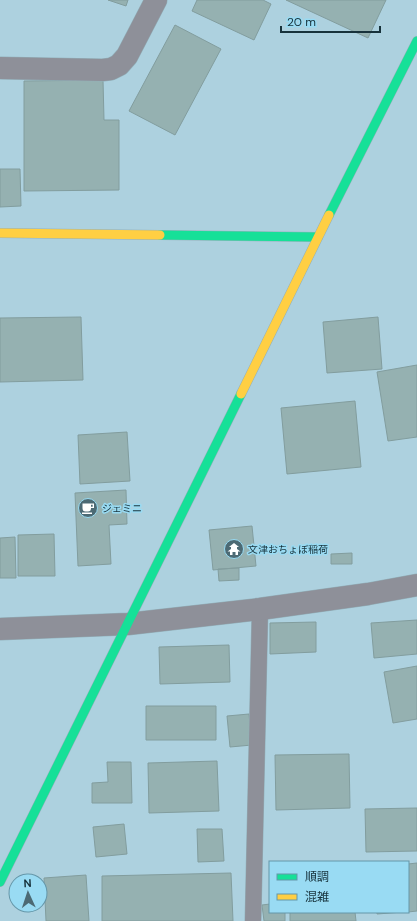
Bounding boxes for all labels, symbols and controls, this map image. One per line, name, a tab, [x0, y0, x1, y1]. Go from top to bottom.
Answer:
scale bar	[281, 8, 380, 34]
text: 20 m	[287, 14, 316, 30]
cafe icon: ジェミニ	[77, 497, 99, 519]
place label: ジェミニ	[102, 502, 142, 515]
temple icon: 文津おちょぼ稲荷	[223, 538, 245, 560]
place label: 文津おちょぼ稲荷	[248, 543, 328, 556]
legend	[269, 861, 409, 913]
text: 順調	[305, 869, 329, 885]
north arrow	[8, 873, 48, 913]
text: N	[23, 876, 32, 890]
text: 混雑	[305, 889, 329, 905]

